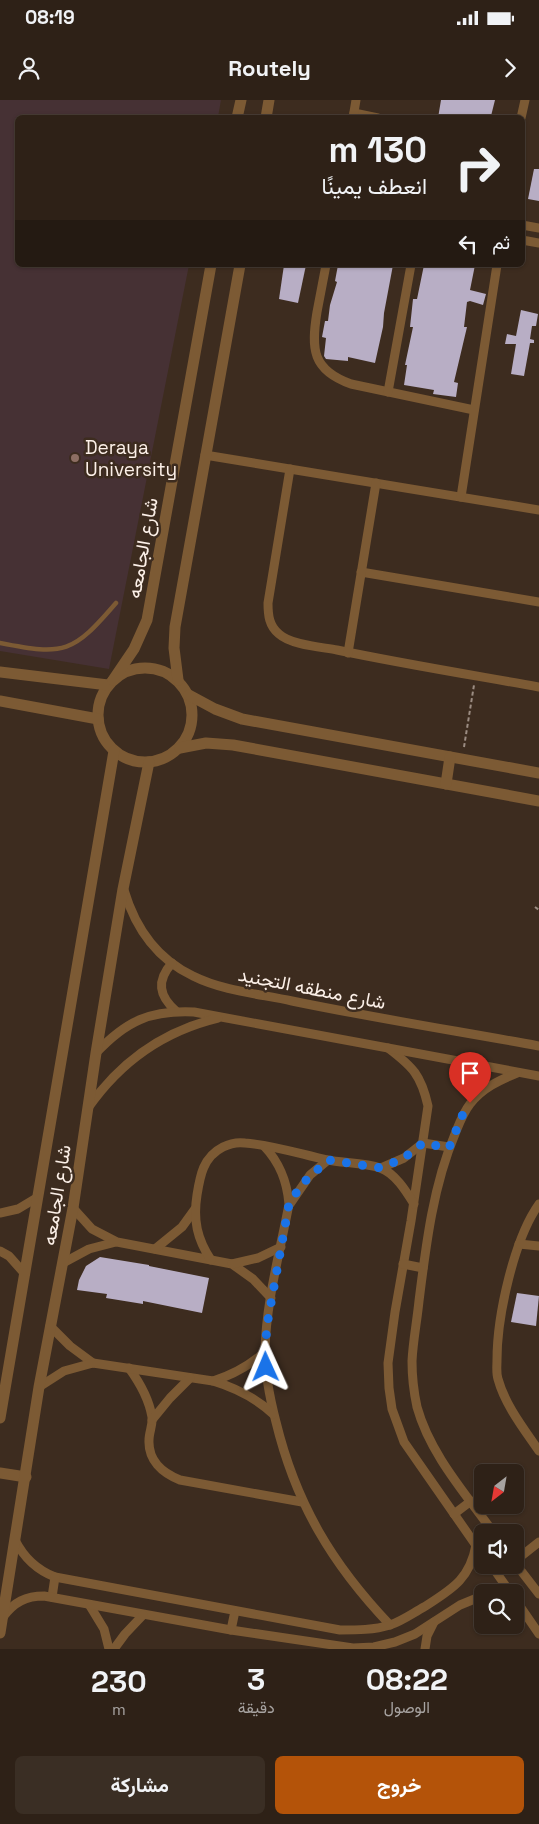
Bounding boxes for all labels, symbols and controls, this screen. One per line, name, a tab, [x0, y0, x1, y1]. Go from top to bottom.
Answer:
text: 08:19	[25, 5, 75, 30]
icon: person	[15, 54, 43, 82]
text: Routely	[228, 54, 311, 82]
icon: forward	[496, 54, 524, 82]
text: 130 m	[328, 128, 427, 172]
icon: right	[445, 135, 510, 200]
text: انعطف يمينًا	[321, 172, 427, 200]
icon: left	[454, 230, 482, 258]
text: ثم	[492, 230, 510, 255]
place label: Deraya University	[85, 435, 177, 482]
marker: Deraya University	[69, 452, 81, 464]
street label: شارع الجامعه	[121, 496, 164, 600]
street label: شارع منطقه التجنيد	[236, 962, 388, 1015]
pin	[449, 1052, 491, 1103]
icon: arrive	[456, 1059, 484, 1087]
street label: شارع الجامعه	[36, 1143, 77, 1247]
position arrow	[239, 1340, 291, 1392]
north arrow	[474, 1464, 524, 1514]
map controls	[474, 1464, 524, 1634]
button: sound	[474, 1524, 524, 1574]
button: search	[474, 1584, 524, 1634]
text: 3	[247, 1660, 265, 1699]
text: 08:22	[366, 1660, 448, 1699]
text: 230	[91, 1662, 147, 1701]
text: دقيقة	[238, 1697, 275, 1718]
text: الوصول	[384, 1697, 430, 1718]
text: m	[112, 1699, 126, 1720]
button: مشاركة	[15, 1756, 265, 1814]
button: خروج	[275, 1756, 524, 1814]

